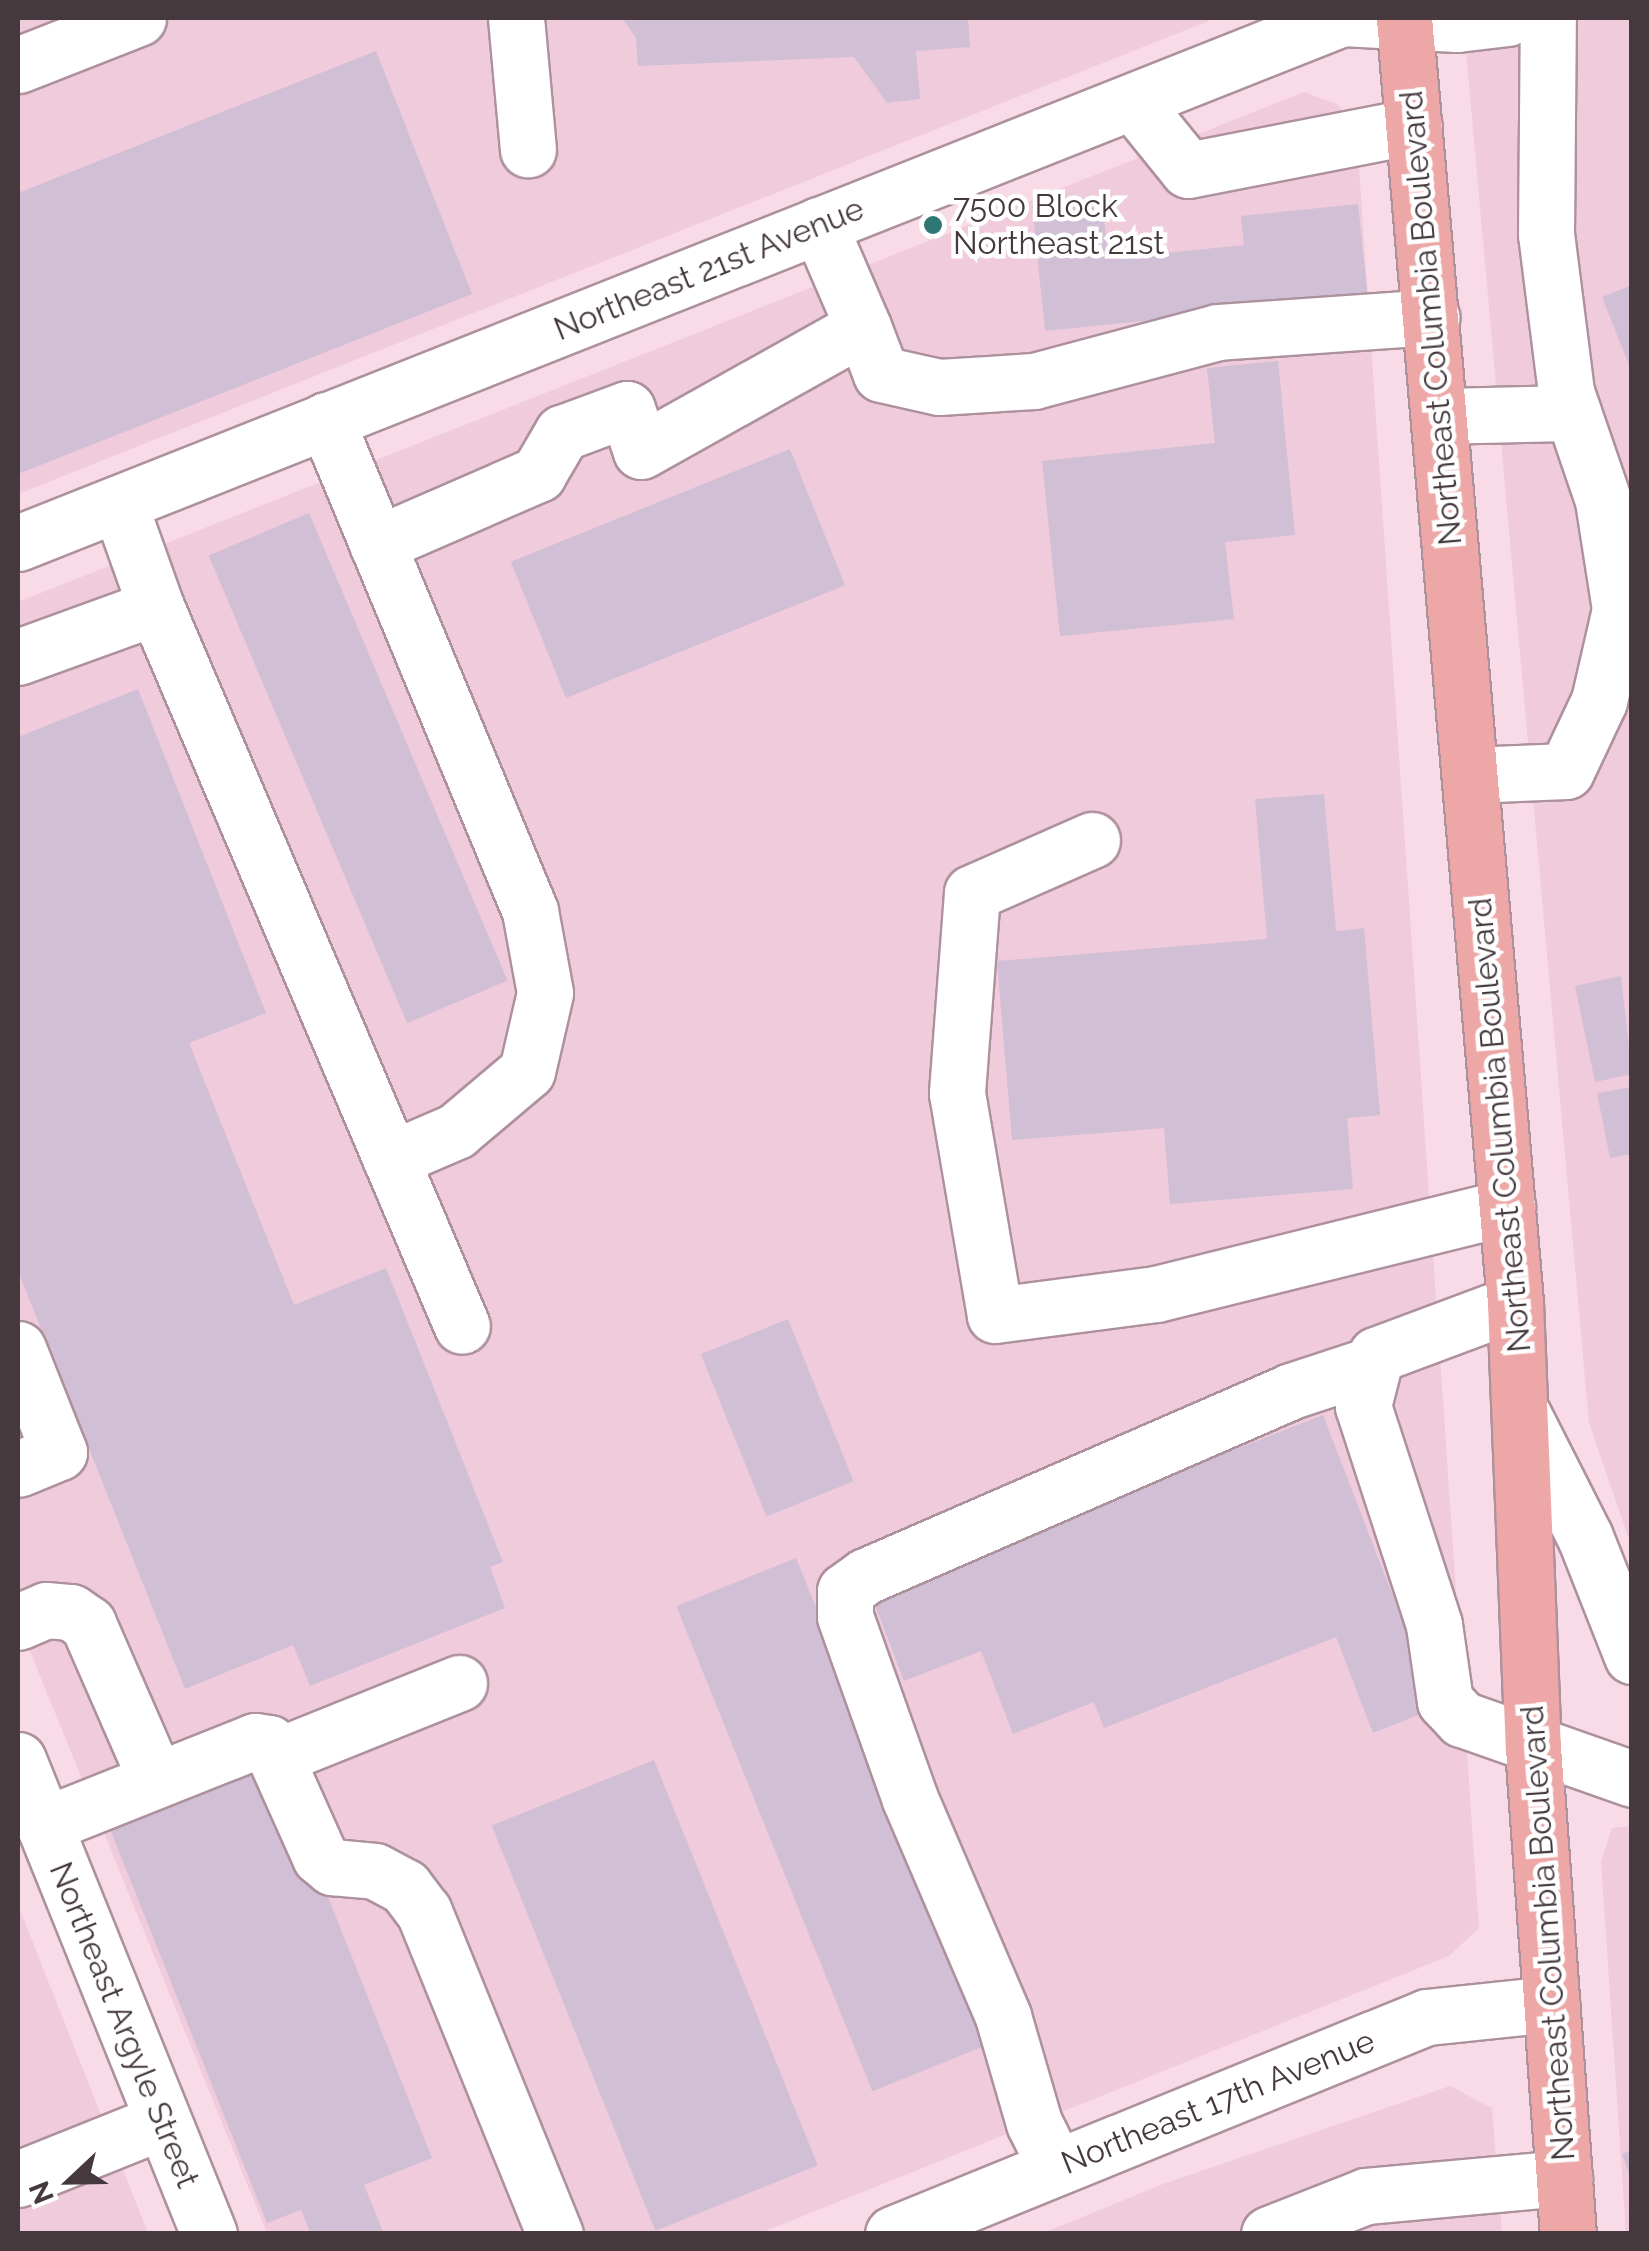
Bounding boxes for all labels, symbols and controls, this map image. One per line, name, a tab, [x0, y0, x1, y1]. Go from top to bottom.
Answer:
street label: Northeast Columbia Boulevard	[1392, 89, 1470, 547]
place label: 7500 Block Northeast 21st	[953, 188, 1164, 263]
street label: Northeast 21st Avenue	[548, 189, 870, 349]
marker: 7500 Block Northeast 21st	[922, 214, 944, 236]
street label: Northeast Columbia Boulevard	[1461, 896, 1539, 1354]
street label: Northeast Columbia Boulevard	[1513, 1704, 1583, 2162]
street label: Northeast Argyle Street	[41, 1856, 207, 2194]
street label: Northeast 17th Avenue	[1055, 2021, 1381, 2183]
north arrow	[20, 2131, 120, 2231]

